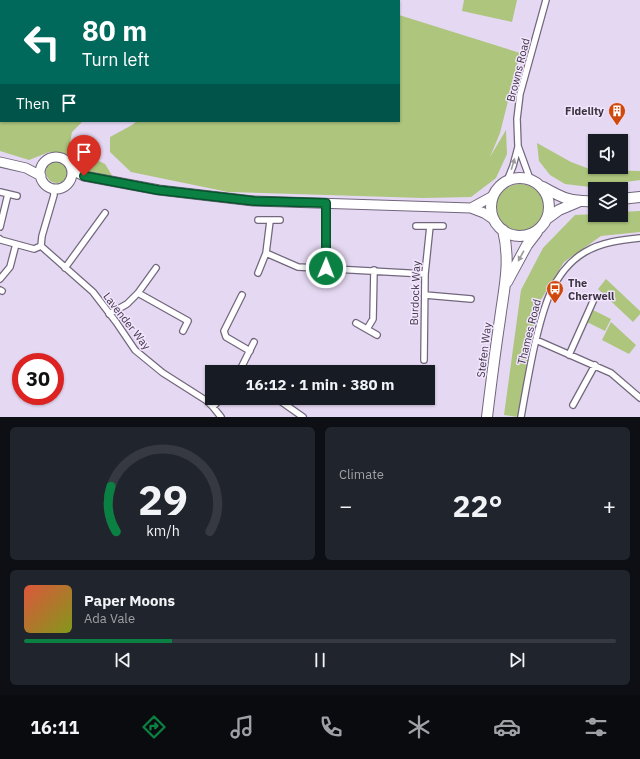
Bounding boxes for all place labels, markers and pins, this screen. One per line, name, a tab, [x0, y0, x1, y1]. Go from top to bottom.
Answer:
building icon: Fidelity	[607, 101, 627, 126]
place label: Fidelity	[565, 104, 604, 118]
pin	[67, 135, 101, 176]
place label: The Cherwell	[568, 276, 615, 303]
bus stop icon: The Cherwell	[545, 279, 565, 304]

